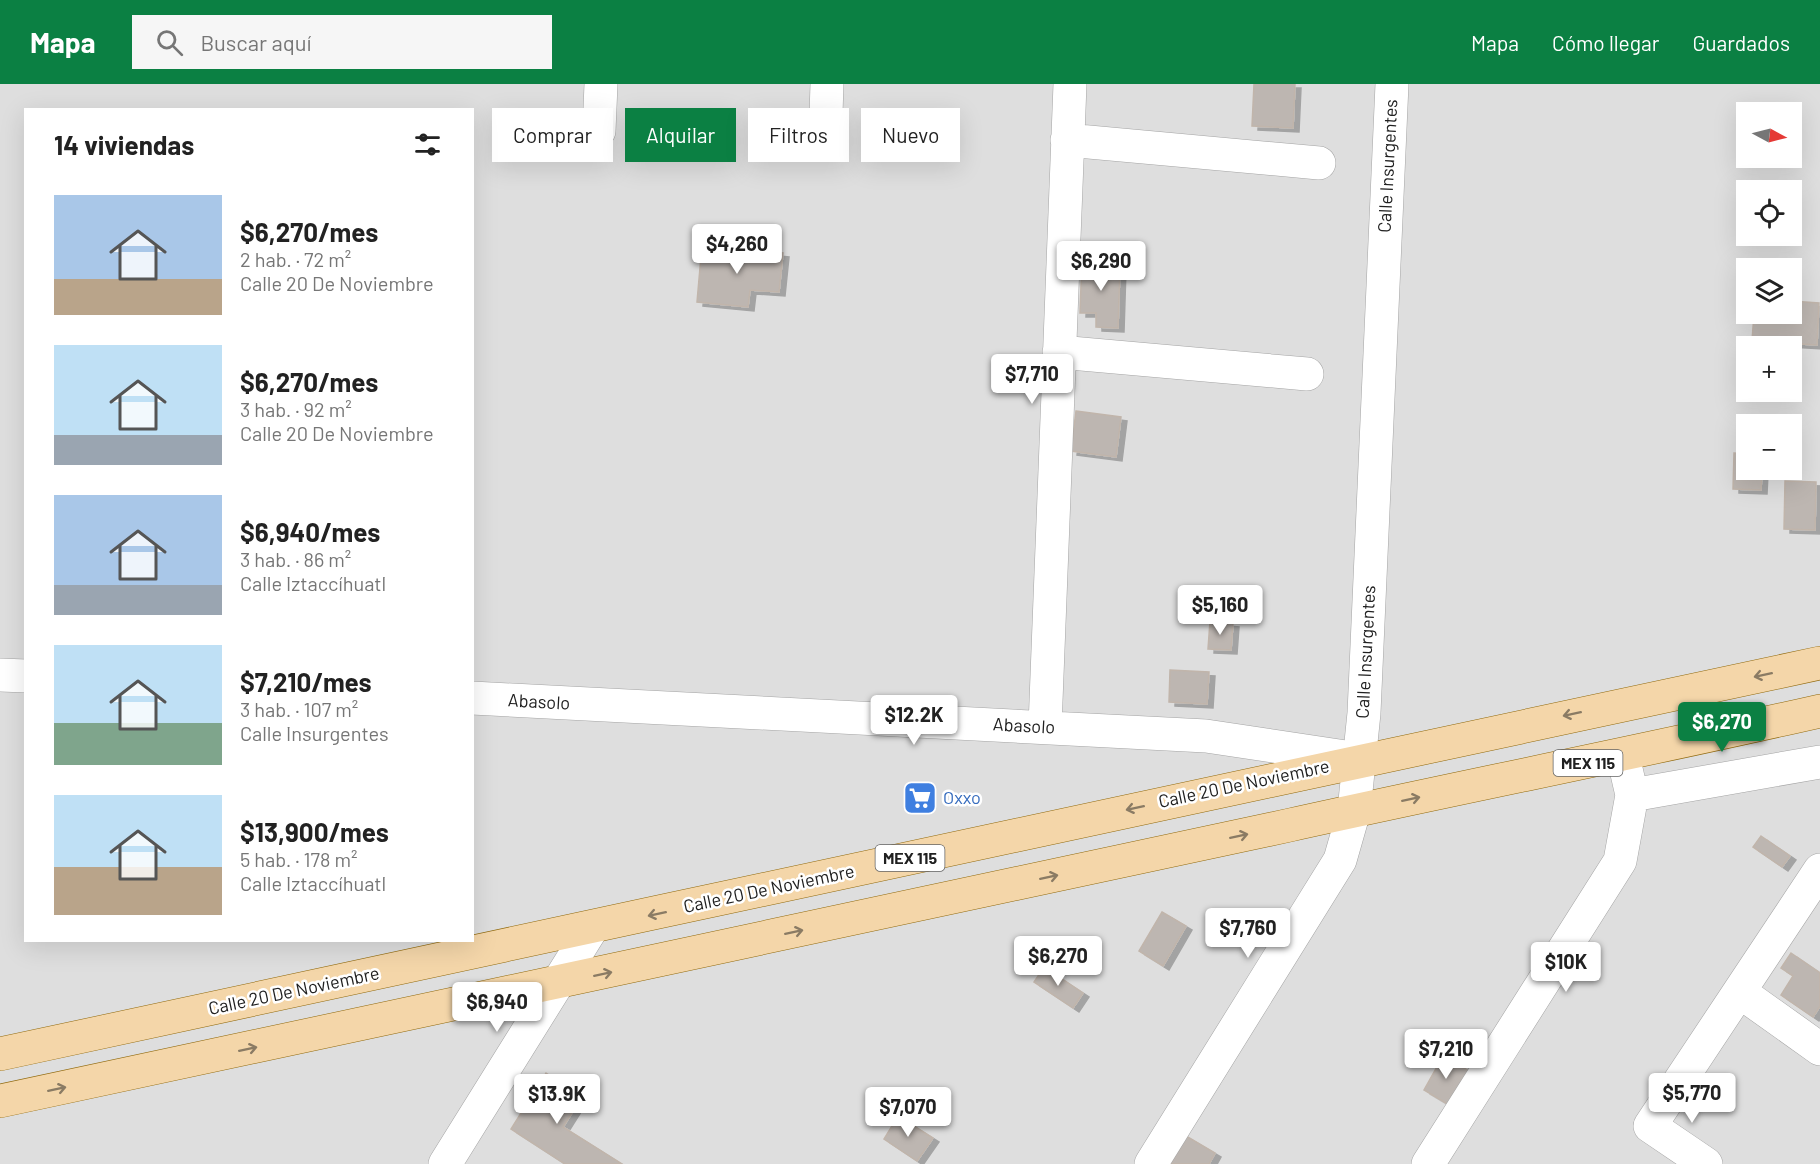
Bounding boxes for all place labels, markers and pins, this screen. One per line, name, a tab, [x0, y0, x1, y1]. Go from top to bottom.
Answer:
pin: $4,260	[688, 224, 786, 275]
pin: $6,290	[1052, 241, 1150, 292]
pin: $7,710	[983, 354, 1081, 405]
pin: $5,160	[1171, 585, 1269, 636]
pin: $12.2K	[865, 695, 963, 746]
pin: $6,270	[1673, 702, 1771, 753]
supermarket icon: Oxxo	[902, 780, 938, 816]
place label: Oxxo	[943, 786, 981, 808]
pin: $7,760	[1199, 908, 1297, 959]
pin: $6,270	[1009, 936, 1107, 987]
pin: $10K	[1530, 942, 1602, 993]
pin: $6,940	[448, 982, 546, 1033]
pin: $7,210	[1397, 1029, 1495, 1080]
pin: $5,770	[1643, 1073, 1741, 1124]
pin: $13.9K	[508, 1074, 606, 1125]
pin: $7,070	[859, 1087, 957, 1138]

